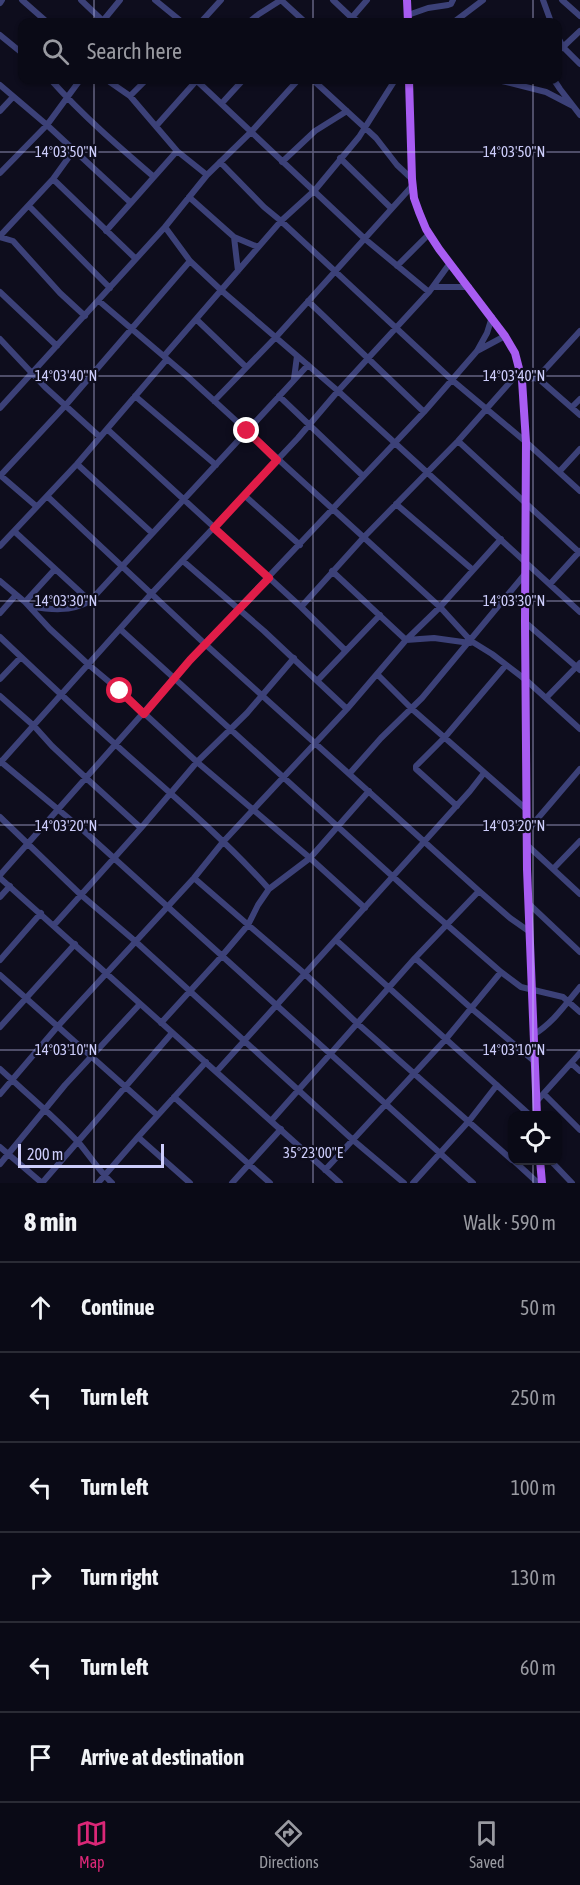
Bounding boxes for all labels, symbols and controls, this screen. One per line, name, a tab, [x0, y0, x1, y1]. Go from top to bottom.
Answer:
search box	[18, 18, 562, 84]
icon: search	[39, 35, 72, 68]
text: Search here	[87, 38, 182, 64]
text: 14°03'50"N	[35, 143, 97, 160]
text: 14°03'50"N	[483, 143, 545, 160]
text: 14°03'40"N	[35, 367, 97, 384]
text: 14°03'40"N	[483, 367, 545, 384]
route end	[233, 417, 259, 443]
text: 14°03'30"N	[35, 592, 97, 609]
text: 14°03'30"N	[483, 592, 545, 609]
route start	[106, 677, 132, 703]
text: 14°03'20"N	[35, 817, 97, 834]
text: 14°03'20"N	[483, 817, 545, 834]
text: 14°03'10"N	[35, 1041, 97, 1058]
text: 14°03'10"N	[483, 1041, 545, 1058]
map controls	[508, 1111, 562, 1165]
button: locate	[508, 1111, 562, 1165]
scale bar	[18, 1141, 164, 1168]
text: 35°23'00"E	[283, 1144, 344, 1161]
text: 200 m	[27, 1145, 63, 1163]
text: 8 min	[24, 1207, 77, 1237]
text: Walk · 590 m	[464, 1211, 556, 1234]
icon: ahead	[24, 1291, 57, 1324]
text: Continue	[81, 1294, 155, 1320]
text: 50 m	[520, 1296, 556, 1319]
icon: left	[24, 1381, 57, 1414]
text: Turn left	[81, 1384, 148, 1410]
text: 250 m	[511, 1386, 556, 1409]
icon: left	[24, 1471, 57, 1504]
text: Turn left	[81, 1474, 148, 1500]
text: 100 m	[511, 1476, 556, 1499]
icon: right	[24, 1561, 57, 1594]
text: Turn right	[81, 1564, 158, 1590]
text: 130 m	[511, 1566, 556, 1589]
icon: left	[24, 1651, 57, 1684]
text: Turn left	[81, 1654, 148, 1680]
text: 60 m	[520, 1656, 556, 1679]
icon: arrive	[24, 1741, 57, 1774]
text: Arrive at destination	[81, 1744, 244, 1770]
tab: Map	[75, 1817, 108, 1871]
tab: Directions	[259, 1817, 319, 1871]
tab: Saved	[469, 1817, 505, 1871]

